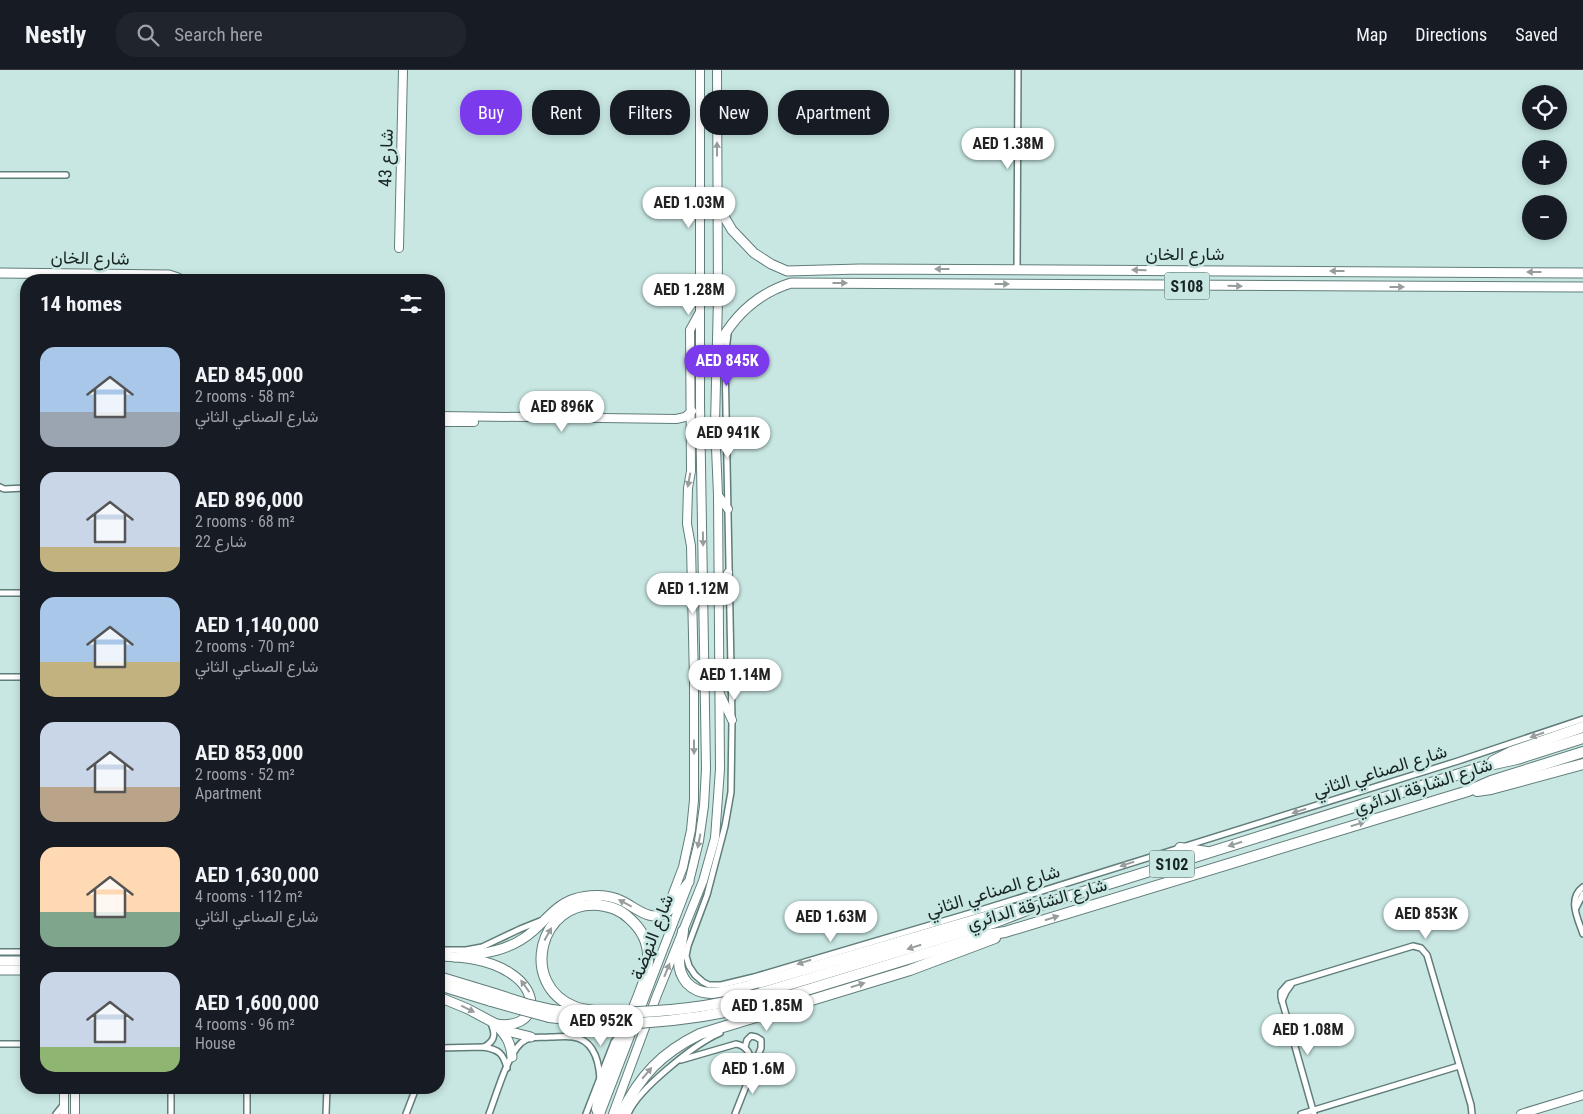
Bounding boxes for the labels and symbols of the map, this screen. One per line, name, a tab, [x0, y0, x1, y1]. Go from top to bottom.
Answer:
pin: AED 1.38M	[951, 128, 1065, 170]
street label: شارع 43	[374, 129, 399, 187]
one-way arrow	[713, 140, 721, 156]
pin: AED 1.03M	[632, 186, 746, 229]
street label: شارع الخان	[1146, 243, 1224, 266]
street label: شارع الخان	[50, 246, 130, 271]
one-way arrow	[934, 265, 950, 273]
one-way arrow	[1131, 266, 1147, 274]
one-way arrow	[1329, 267, 1345, 275]
one-way arrow	[1526, 268, 1542, 276]
road number: S108	[1164, 272, 1210, 300]
pin: AED 1.28M	[632, 274, 746, 316]
one-way arrow	[832, 279, 848, 287]
one-way arrow	[995, 280, 1011, 288]
one-way arrow	[1227, 282, 1243, 290]
one-way arrow	[1390, 283, 1406, 291]
pin: AED 845K	[675, 344, 779, 387]
pin: AED 896K	[510, 390, 614, 433]
pin: AED 941K	[676, 416, 780, 459]
one-way arrow	[685, 473, 693, 489]
one-way arrow	[699, 531, 707, 547]
pin: AED 1.12M	[636, 572, 750, 615]
pin: AED 1.14M	[678, 658, 792, 701]
one-way arrow	[1529, 731, 1544, 739]
one-way arrow	[690, 739, 698, 755]
street label: شارع الصناعي الثاني	[1310, 740, 1451, 806]
street label: شارع الشارقة الدائري	[1351, 753, 1496, 823]
one-way arrow	[1291, 807, 1306, 815]
one-way arrow	[1351, 820, 1366, 828]
one-way arrow	[695, 833, 703, 849]
one-way arrow	[1228, 841, 1243, 849]
road number: S102	[1150, 851, 1194, 878]
street label: شارع الصناعي الثاني	[923, 860, 1064, 926]
one-way arrow	[1119, 861, 1134, 869]
street label: شارع الشارقة الدائري	[965, 874, 1111, 938]
street label: شارع النهضة	[626, 891, 679, 983]
pin: AED 853K	[1374, 898, 1478, 940]
one-way arrow	[618, 899, 633, 907]
pin: AED 1.63M	[774, 900, 888, 943]
one-way arrow	[1044, 913, 1059, 921]
one-way arrow	[544, 927, 553, 940]
one-way arrow	[906, 943, 921, 951]
one-way arrow	[796, 959, 811, 967]
one-way arrow	[663, 963, 671, 977]
one-way arrow	[519, 980, 530, 993]
one-way arrow	[851, 981, 866, 989]
pin: AED 1.85M	[710, 990, 824, 1032]
pin: AED 952K	[549, 1004, 653, 1047]
one-way arrow	[461, 1005, 475, 1013]
pin: AED 1.08M	[1251, 1014, 1365, 1056]
pin: AED 1.6M	[701, 1052, 805, 1095]
one-way arrow	[641, 1067, 652, 1080]

